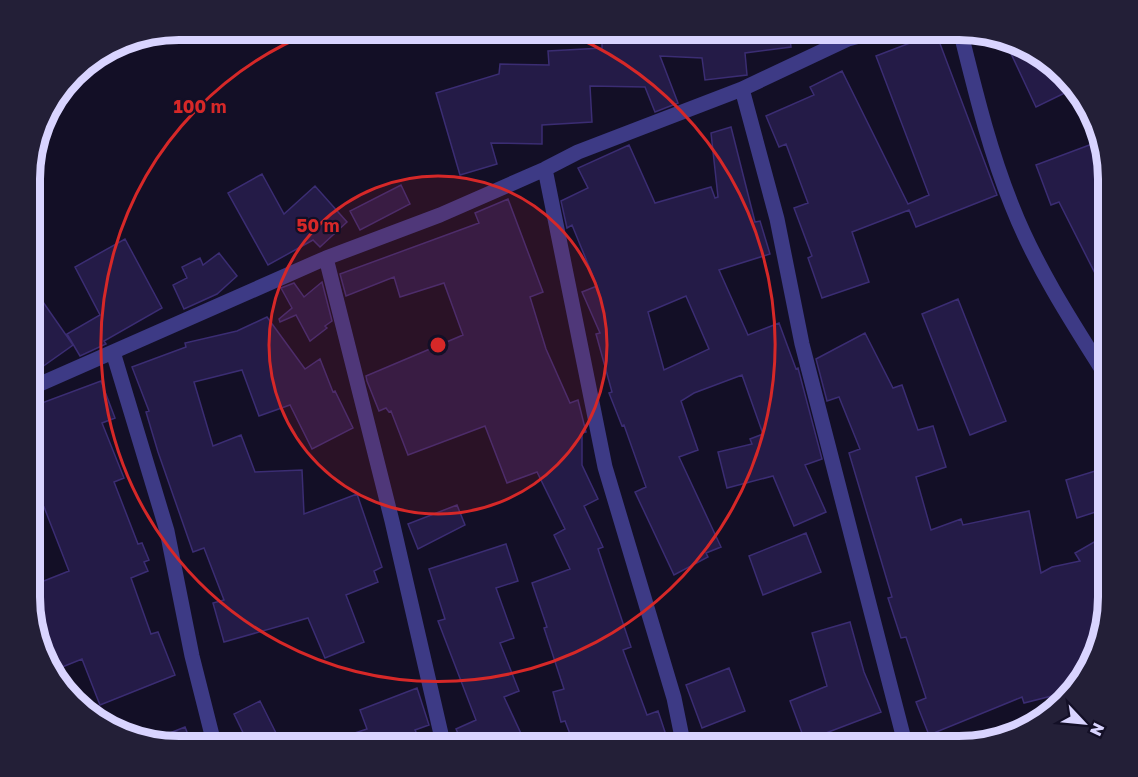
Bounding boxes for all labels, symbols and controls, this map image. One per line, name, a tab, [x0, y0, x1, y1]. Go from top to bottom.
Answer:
text: 100 m	[174, 95, 226, 117]
text: 50 m	[297, 214, 339, 236]
centre of rings	[428, 335, 448, 355]
north arrow	[1054, 693, 1114, 753]
text: N	[1086, 720, 1109, 739]

